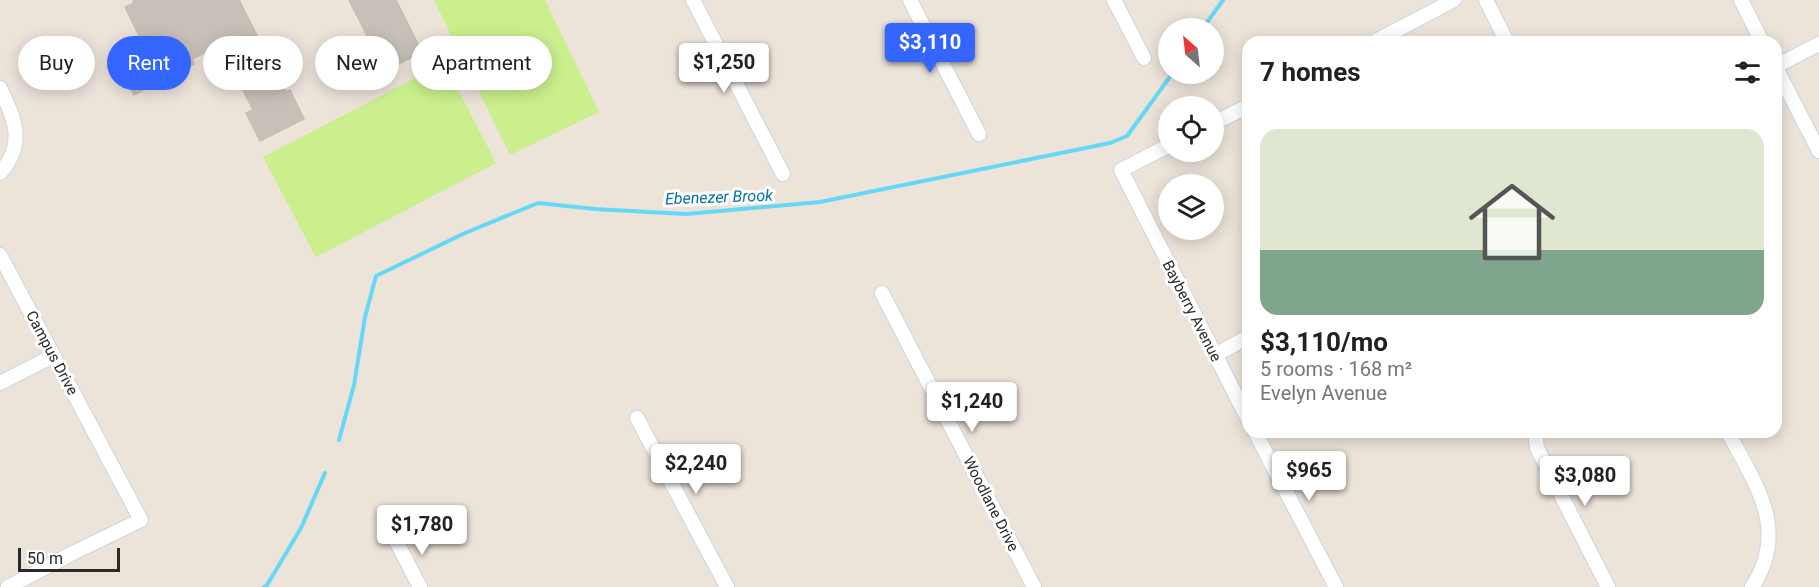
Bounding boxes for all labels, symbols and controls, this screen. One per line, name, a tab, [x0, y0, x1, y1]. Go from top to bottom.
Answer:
north arrow	[1158, 18, 1224, 84]
map controls	[1158, 18, 1224, 240]
pin: $3,110	[881, 23, 979, 74]
text: $3,110	[899, 30, 961, 54]
chip: Buy	[18, 36, 95, 90]
chip: Rent	[107, 36, 191, 90]
chip: Filters	[203, 36, 303, 90]
chip: New	[315, 36, 399, 90]
chip: Apartment	[411, 36, 552, 90]
pin: $1,250	[675, 43, 773, 94]
text: $1,250	[693, 50, 755, 74]
icon: filters	[1731, 56, 1764, 89]
text: 7 homes	[1260, 57, 1361, 87]
button: locate	[1158, 96, 1224, 162]
icon: home	[1458, 168, 1566, 276]
button: layers	[1158, 174, 1224, 240]
water label: Ebenezer Brook	[665, 186, 774, 208]
street label: Bayberry Avenue	[1159, 257, 1225, 365]
street label: Campus Drive	[22, 308, 82, 398]
text: $3,110/mo	[1260, 327, 1388, 357]
text: 5 rooms · 168 m²	[1260, 357, 1412, 381]
text: Evelyn Avenue	[1260, 381, 1387, 405]
pin: $1,240	[923, 382, 1021, 433]
text: $1,240	[941, 389, 1003, 413]
pin: $2,240	[647, 444, 745, 495]
text: $2,240	[665, 451, 727, 475]
pin: $965	[1273, 451, 1345, 502]
street label: Woodlane Drive	[959, 454, 1023, 555]
pin: $3,080	[1536, 456, 1634, 507]
text: $965	[1286, 458, 1332, 482]
text: $3,080	[1554, 463, 1616, 487]
pin: $1,780	[373, 505, 471, 556]
text: $1,780	[391, 512, 453, 536]
scale bar	[18, 545, 120, 572]
text: 50 m	[27, 549, 63, 568]

